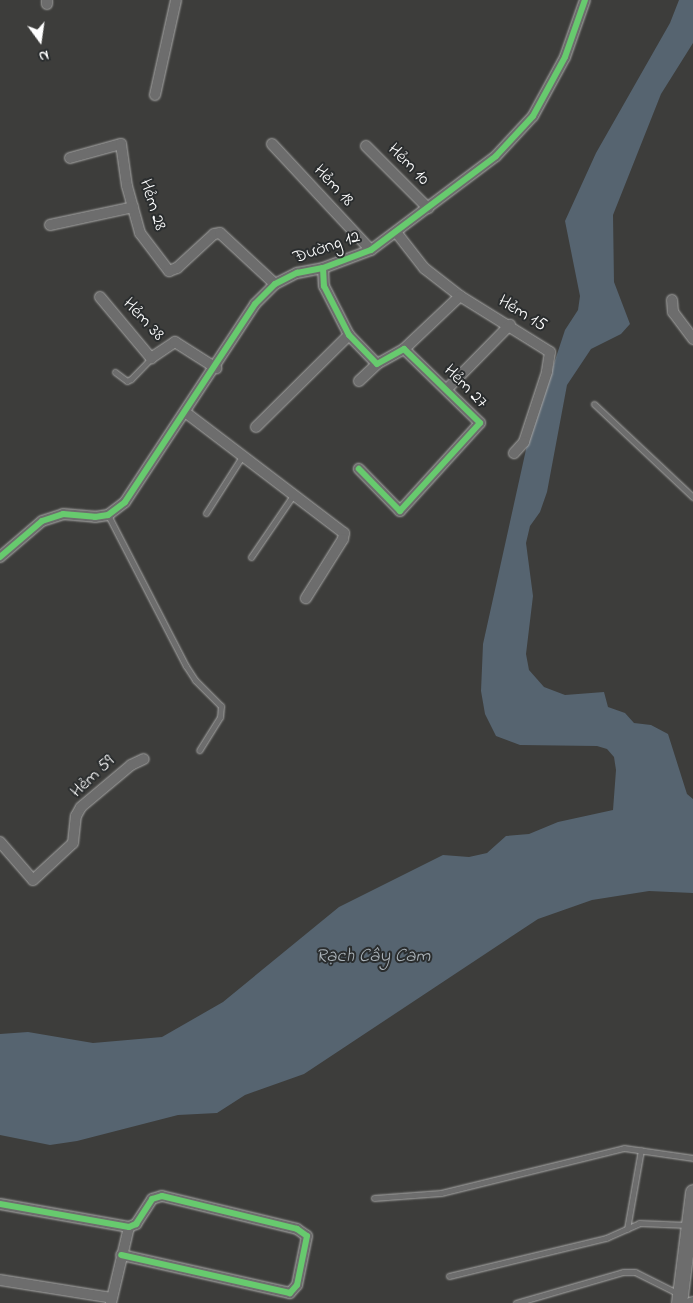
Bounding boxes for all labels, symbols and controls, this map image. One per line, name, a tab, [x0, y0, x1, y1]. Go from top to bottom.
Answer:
north arrow	[15, 15, 65, 65]
text: N	[37, 44, 51, 66]
street label: Hẻm 10	[383, 140, 433, 190]
street label: Hẻm 18	[308, 161, 358, 211]
street label: Hẻm 28	[134, 177, 170, 233]
street label: Đường 12	[291, 227, 363, 269]
street label: Hẻm 15	[494, 291, 550, 337]
street label: Hẻm 38	[118, 294, 168, 346]
street label: Hẻm 27	[439, 361, 491, 413]
street label: Hẻm 59	[66, 751, 120, 803]
water label: Rạch Cây Cam	[316, 946, 430, 968]

